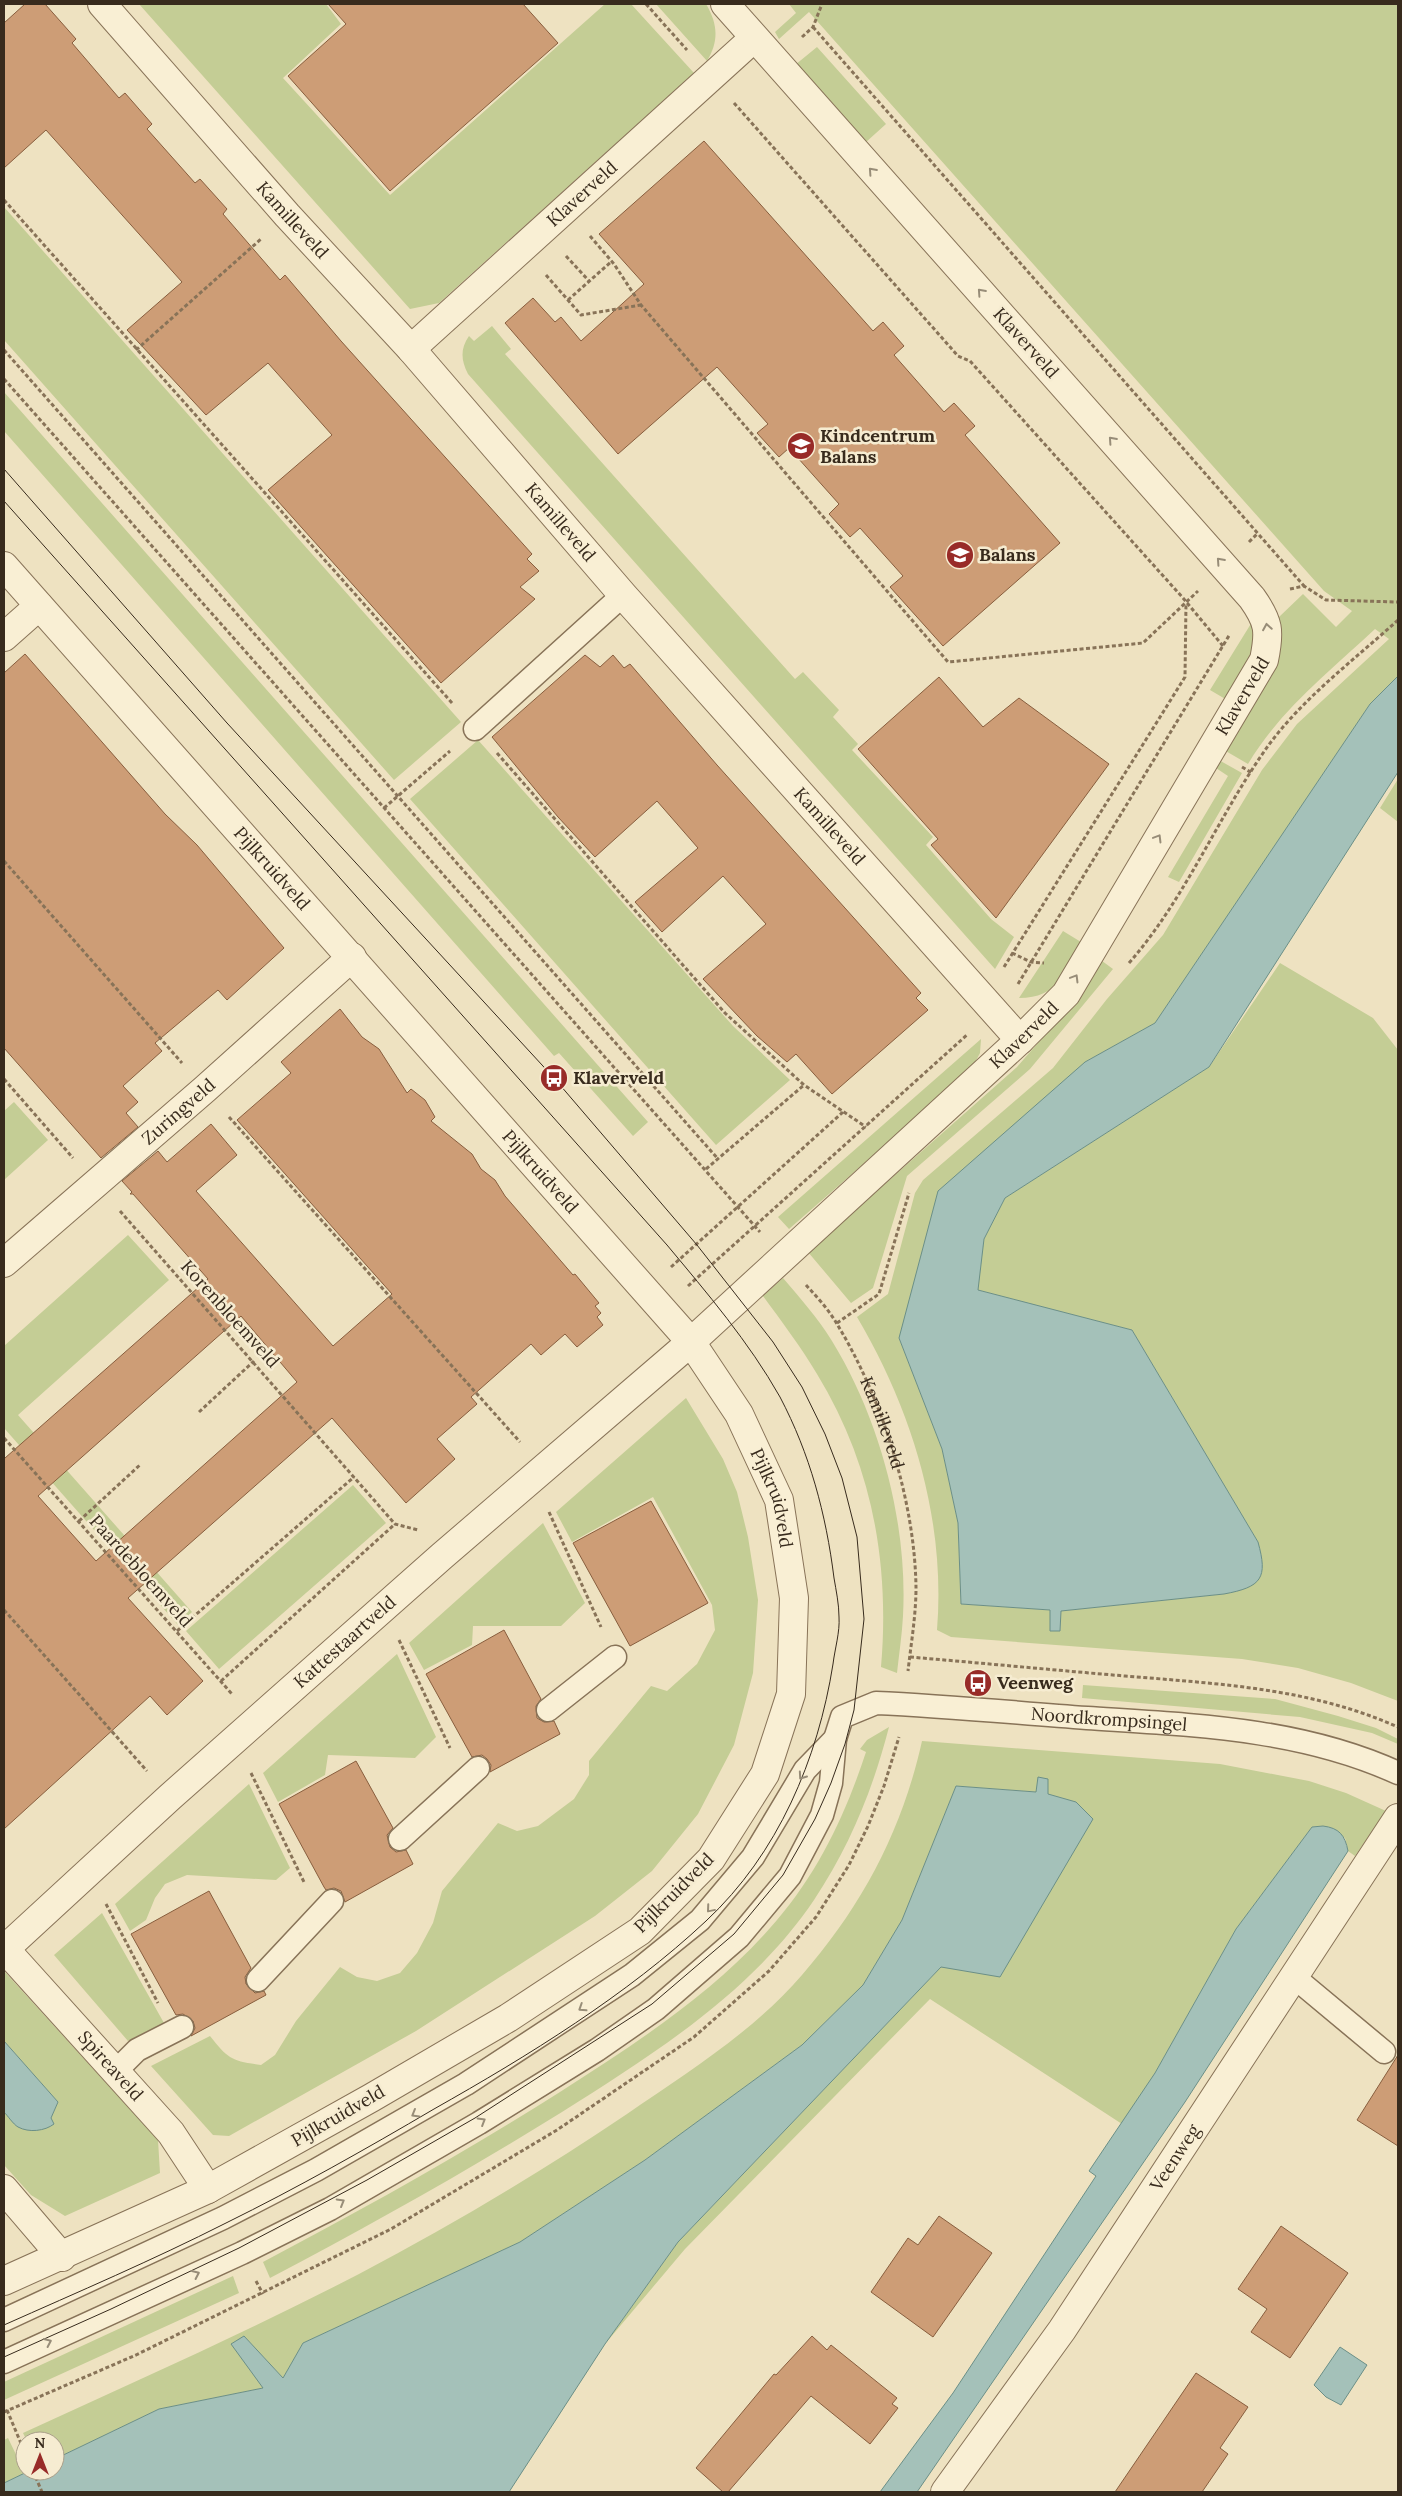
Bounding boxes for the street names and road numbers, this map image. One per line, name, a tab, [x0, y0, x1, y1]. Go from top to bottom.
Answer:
street label: Klaverveld	[542, 155, 622, 231]
street label: Kamilleveld	[252, 176, 334, 264]
street label: Klaverveld	[989, 303, 1064, 383]
street label: Kamilleveld	[520, 478, 601, 566]
street label: Klaverveld	[1210, 652, 1274, 739]
street label: Kamilleveld	[789, 782, 871, 870]
street label: Pijlkruidveld	[229, 822, 315, 915]
street label: Klaverveld	[984, 996, 1063, 1073]
street label: Zuringveld	[137, 1073, 220, 1150]
street label: Pijlkruidveld	[498, 1125, 584, 1218]
street label: Korenbloemveld	[176, 1255, 285, 1372]
street label: Kamilleveld	[855, 1373, 910, 1472]
street label: Pijlkruidveld	[745, 1444, 798, 1550]
street label: Paardebloemveld	[85, 1510, 198, 1632]
street label: Kattestaartveld	[289, 1590, 401, 1693]
street label: Noordkrompsingel	[1030, 1702, 1188, 1736]
street label: Pijlkruidveld	[629, 1848, 719, 1938]
street label: Spireaveld	[73, 2026, 149, 2106]
street label: Pijlkruidveld	[287, 2080, 389, 2152]
street label: Veenweg	[1144, 2119, 1205, 2196]

